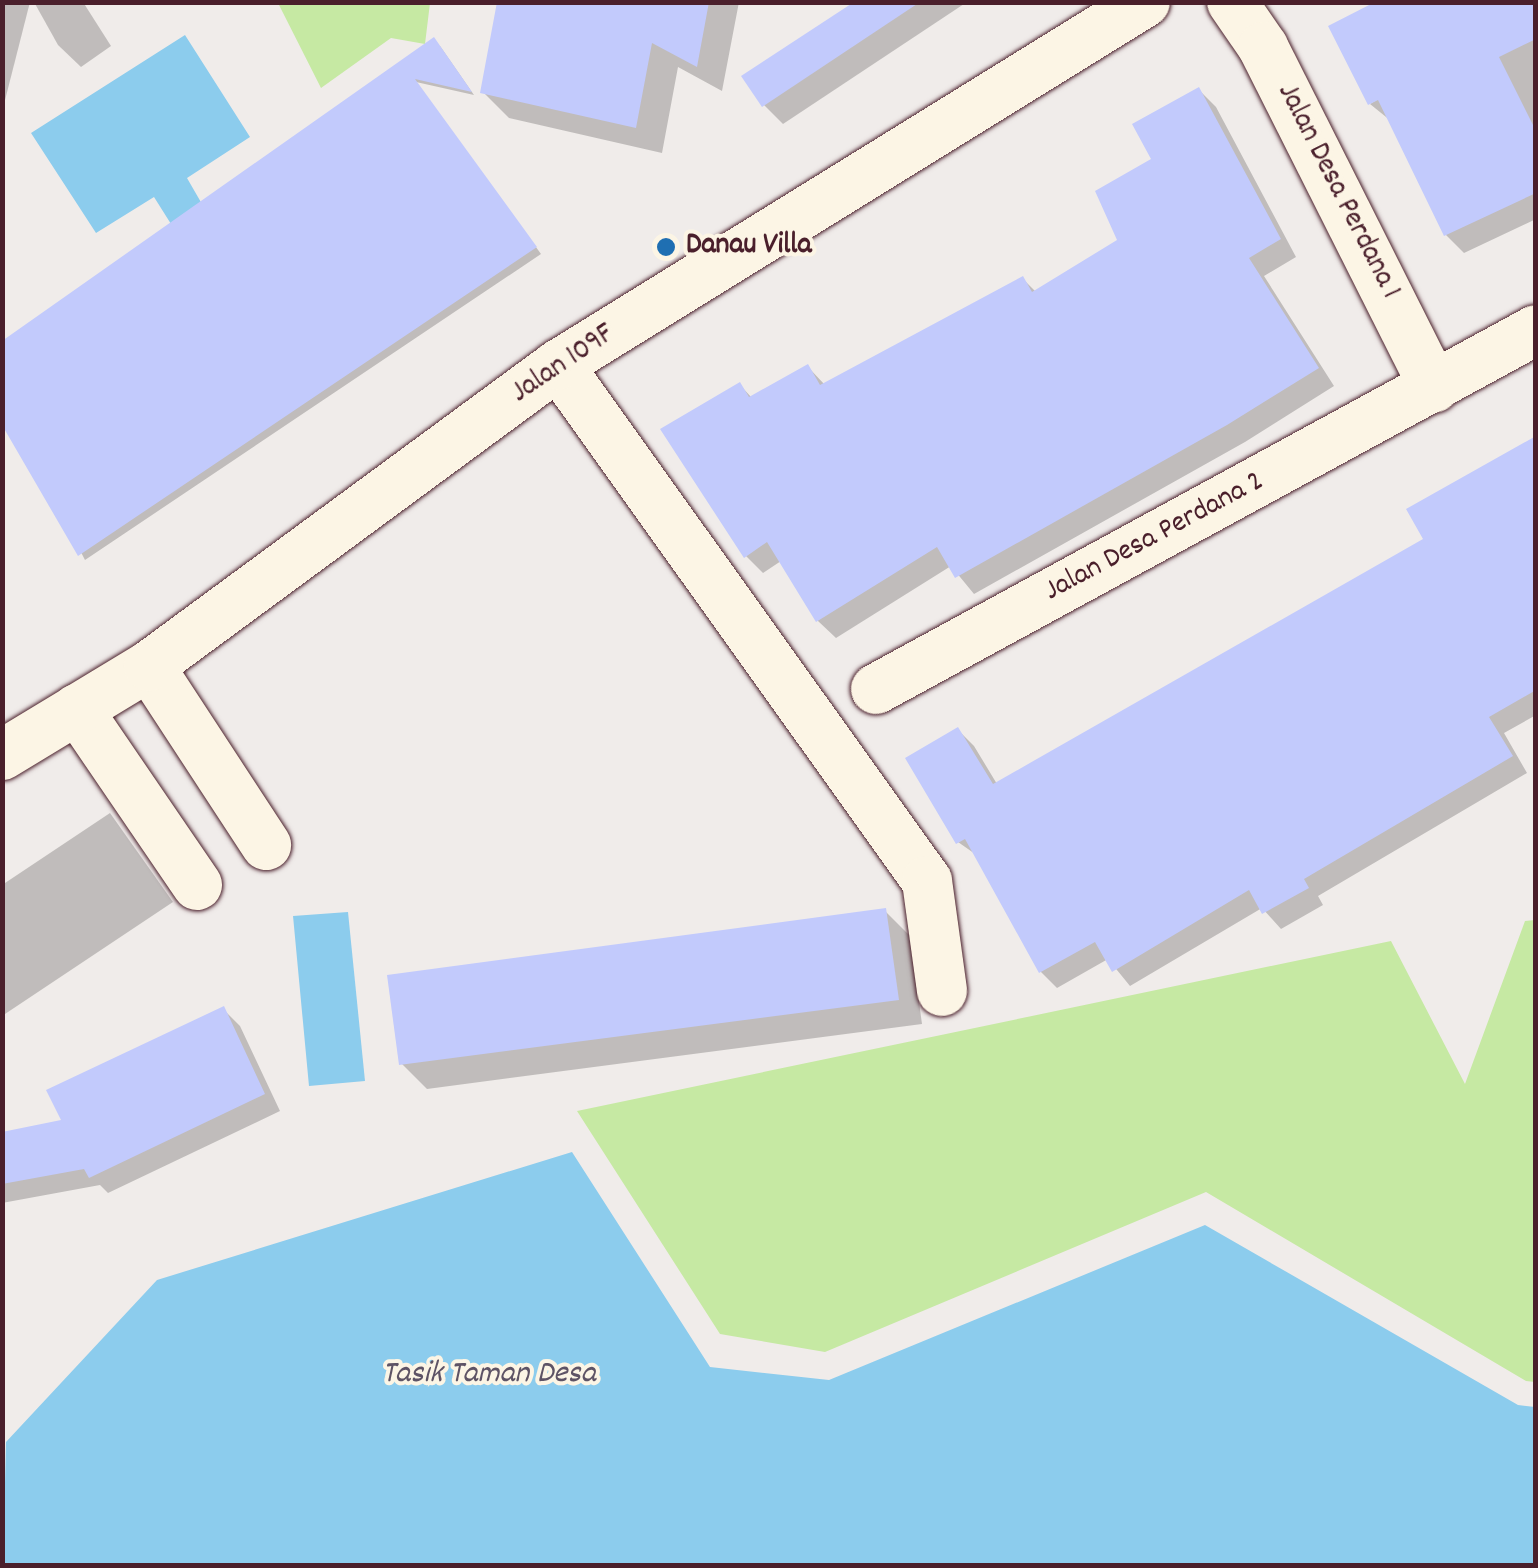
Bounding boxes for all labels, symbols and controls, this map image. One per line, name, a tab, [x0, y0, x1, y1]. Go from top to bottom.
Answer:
street label: Jalan Desa Perdana 1	[1267, 78, 1407, 306]
place label: Danau Villa	[686, 229, 812, 265]
marker: Danau Villa	[655, 236, 677, 258]
street label: Jalan 109F	[505, 317, 623, 413]
street label: Jalan Desa Perdana 2	[1039, 465, 1271, 611]
water label: Tasik Taman Desa	[382, 1356, 596, 1394]

